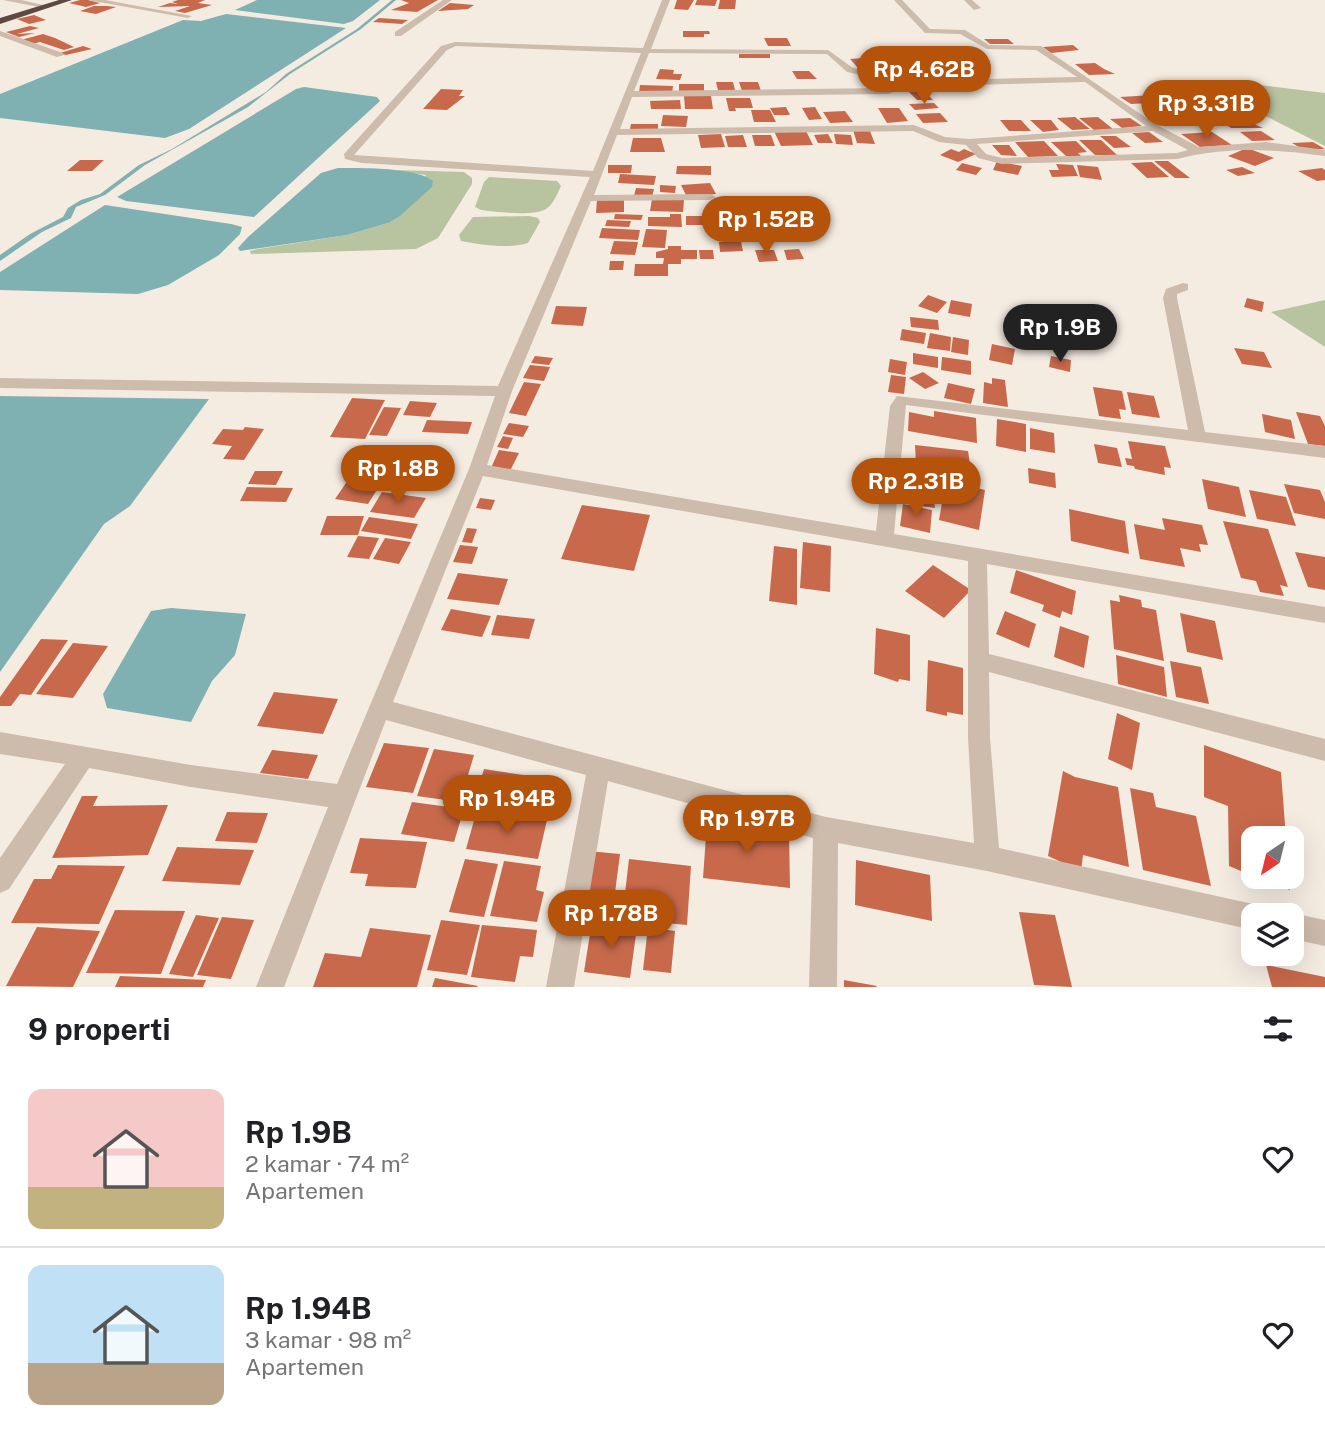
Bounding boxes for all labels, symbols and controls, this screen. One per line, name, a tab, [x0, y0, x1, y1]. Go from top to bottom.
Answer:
pin: Rp 4.62B	[852, 46, 996, 106]
text: Rp 4.62B	[873, 55, 975, 82]
pin: Rp 3.31B	[1134, 80, 1278, 140]
text: Rp 3.31B	[1157, 89, 1255, 116]
pin: Rp 1.52B	[694, 196, 838, 256]
text: Rp 1.52B	[718, 205, 814, 232]
pin: Rp 1.9B	[995, 304, 1125, 364]
text: Rp 1.9B	[1019, 313, 1101, 340]
pin: Rp 1.8B	[333, 446, 463, 505]
text: Rp 1.8B	[357, 454, 439, 481]
pin: Rp 2.31B	[844, 458, 988, 518]
text: Rp 2.31B	[868, 467, 964, 494]
pin: Rp 1.94B	[435, 776, 579, 835]
text: Rp 1.94B	[459, 784, 555, 811]
pin: Rp 1.97B	[675, 796, 819, 855]
text: Rp 1.97B	[699, 804, 795, 831]
north arrow	[1241, 826, 1304, 889]
map controls	[1241, 826, 1304, 966]
pin: Rp 1.78B	[539, 890, 683, 950]
text: Rp 1.78B	[564, 899, 658, 926]
button: layers	[1241, 903, 1304, 966]
icon: filters	[1259, 1010, 1297, 1048]
text: 9 properti	[28, 1011, 171, 1047]
text: Rp 1.9B	[245, 1114, 352, 1150]
icon: home	[84, 1117, 168, 1201]
icon: heart	[1259, 1140, 1297, 1178]
text: 2 kamar · 74 m²	[245, 1150, 409, 1177]
text: Apartemen	[245, 1177, 364, 1204]
text: Rp 1.94B	[245, 1290, 371, 1326]
icon: home	[84, 1293, 168, 1377]
icon: heart	[1259, 1316, 1297, 1354]
text: 3 kamar · 98 m²	[245, 1326, 411, 1353]
text: Apartemen	[245, 1353, 364, 1380]

